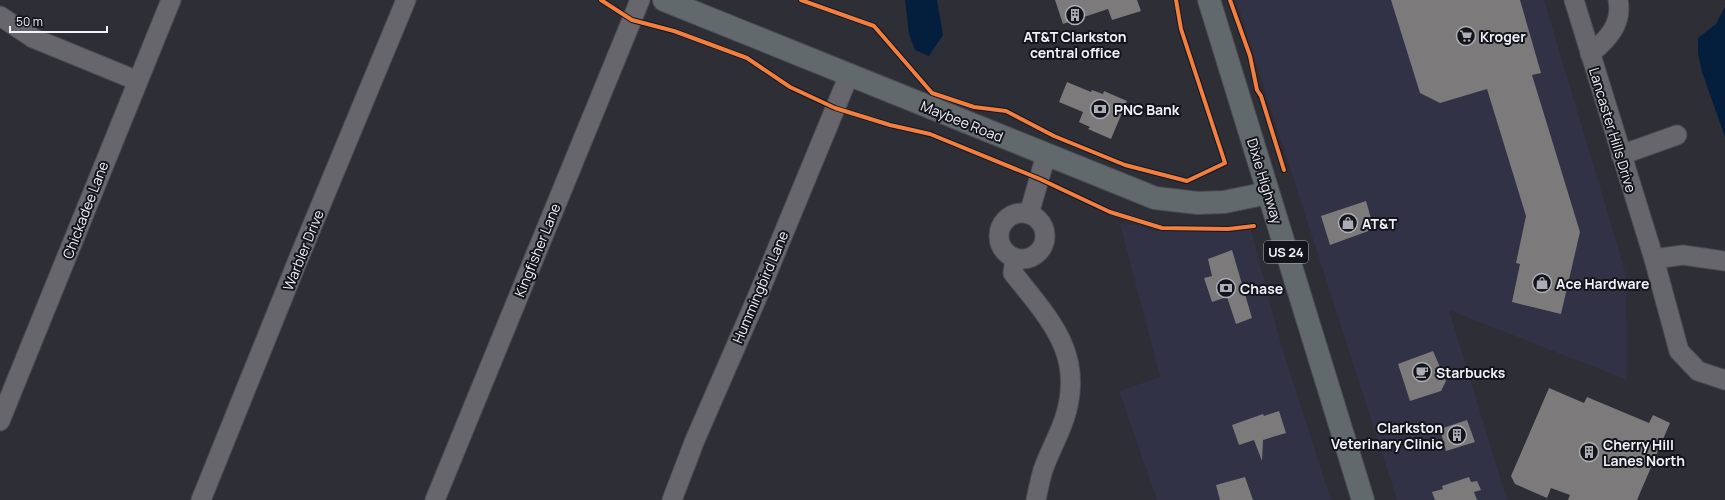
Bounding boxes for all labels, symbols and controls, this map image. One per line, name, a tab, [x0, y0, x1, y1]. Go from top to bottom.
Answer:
building icon: AT&T Clarkston central office	[1064, 4, 1086, 26]
scale bar	[10, 8, 107, 34]
text: 50 m	[16, 13, 43, 30]
supermarket icon: Kroger	[1455, 25, 1477, 47]
place label: AT&T Clarkston central office	[1023, 27, 1127, 62]
place label: Kroger	[1480, 27, 1526, 46]
street label: Lancaster Hills Drive	[1585, 65, 1641, 195]
street label: Maybee Road	[918, 96, 1006, 146]
bank icon: PNC Bank	[1089, 98, 1111, 120]
place label: PNC Bank	[1114, 100, 1180, 119]
street label: Dixie Highway	[1243, 136, 1287, 227]
street label: Chickadee Lane	[58, 159, 112, 261]
street label: Kingfisher Lane	[510, 200, 564, 300]
street label: Warbler Drive	[278, 207, 328, 293]
shop icon: AT&T	[1337, 212, 1359, 234]
place label: AT&T	[1362, 214, 1397, 233]
street label: Hummingbird Lane	[728, 228, 792, 346]
road number: US 24	[1264, 241, 1308, 263]
shop icon: Ace Hardware	[1531, 272, 1553, 294]
place label: Ace Hardware	[1556, 274, 1649, 293]
bank icon: Chase	[1215, 277, 1237, 299]
place label: Chase	[1240, 279, 1283, 298]
cafe icon: Starbucks	[1411, 361, 1433, 383]
place label: Starbucks	[1436, 363, 1506, 382]
place label: Clarkston Veterinary Clinic	[1331, 418, 1443, 453]
building icon: Clarkston Veterinary Clinic	[1446, 424, 1468, 446]
place label: Cherry Hill Lanes North	[1603, 435, 1685, 470]
building icon: Cherry Hill Lanes North	[1578, 441, 1600, 463]

